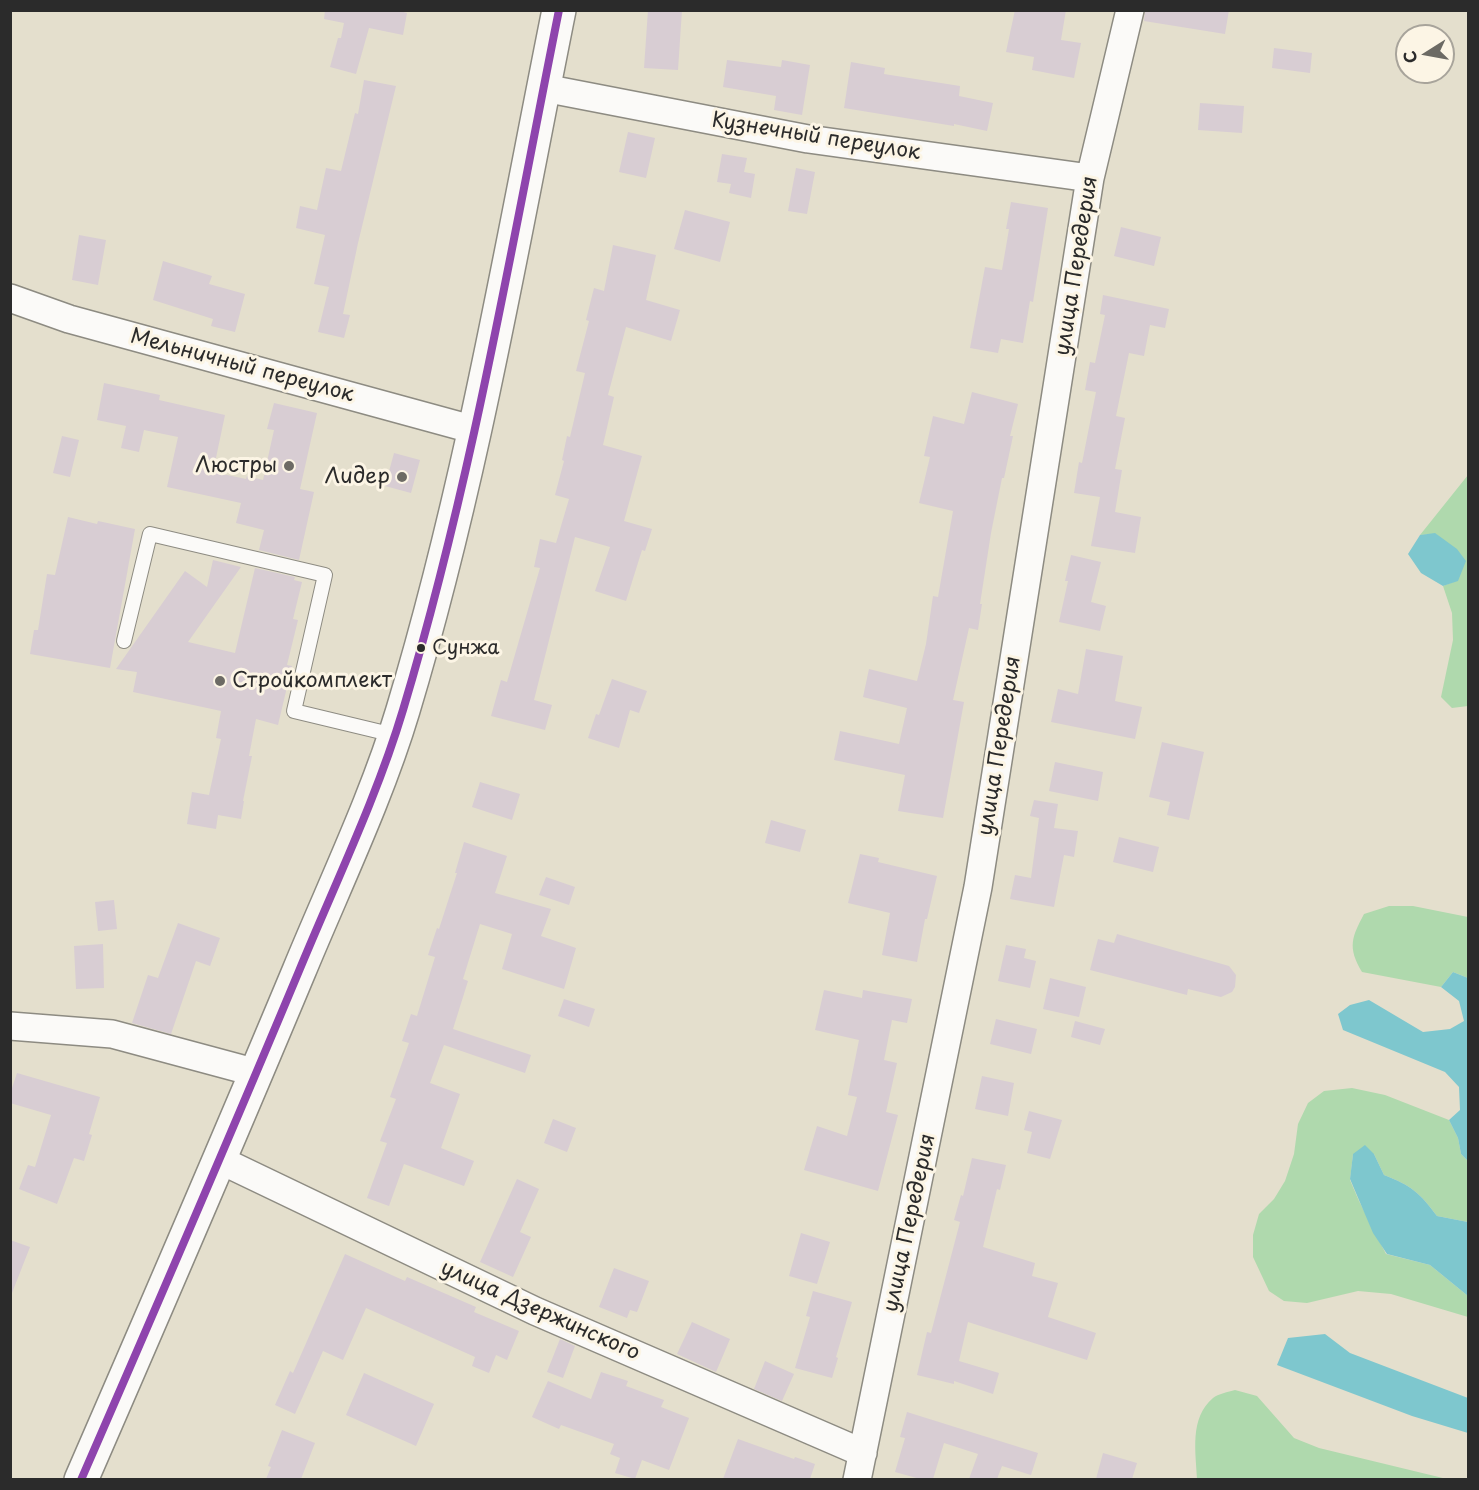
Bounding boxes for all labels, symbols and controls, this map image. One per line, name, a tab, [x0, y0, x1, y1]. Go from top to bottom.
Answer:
north arrow	[1395, 24, 1455, 84]
text: С	[1396, 49, 1422, 65]
street label: Кузнечный переулок	[710, 108, 922, 166]
street label: улица Передерия	[1050, 174, 1104, 358]
street label: Мельничный переулок	[127, 324, 357, 408]
place label: Люстры	[195, 453, 277, 479]
marker: Люстры	[282, 459, 296, 473]
place label: Лидер	[325, 464, 390, 490]
marker: Лидер	[395, 470, 409, 484]
place label: Сунжа	[432, 636, 499, 660]
marker: Сунжа	[415, 642, 427, 654]
street label: улица Передерия	[973, 654, 1027, 838]
place label: Стройкомплект	[232, 668, 392, 694]
marker: Стройкомплект	[213, 674, 227, 688]
street label: улица Передерия	[879, 1132, 941, 1314]
street label: улица Дзержинского	[436, 1256, 644, 1366]

